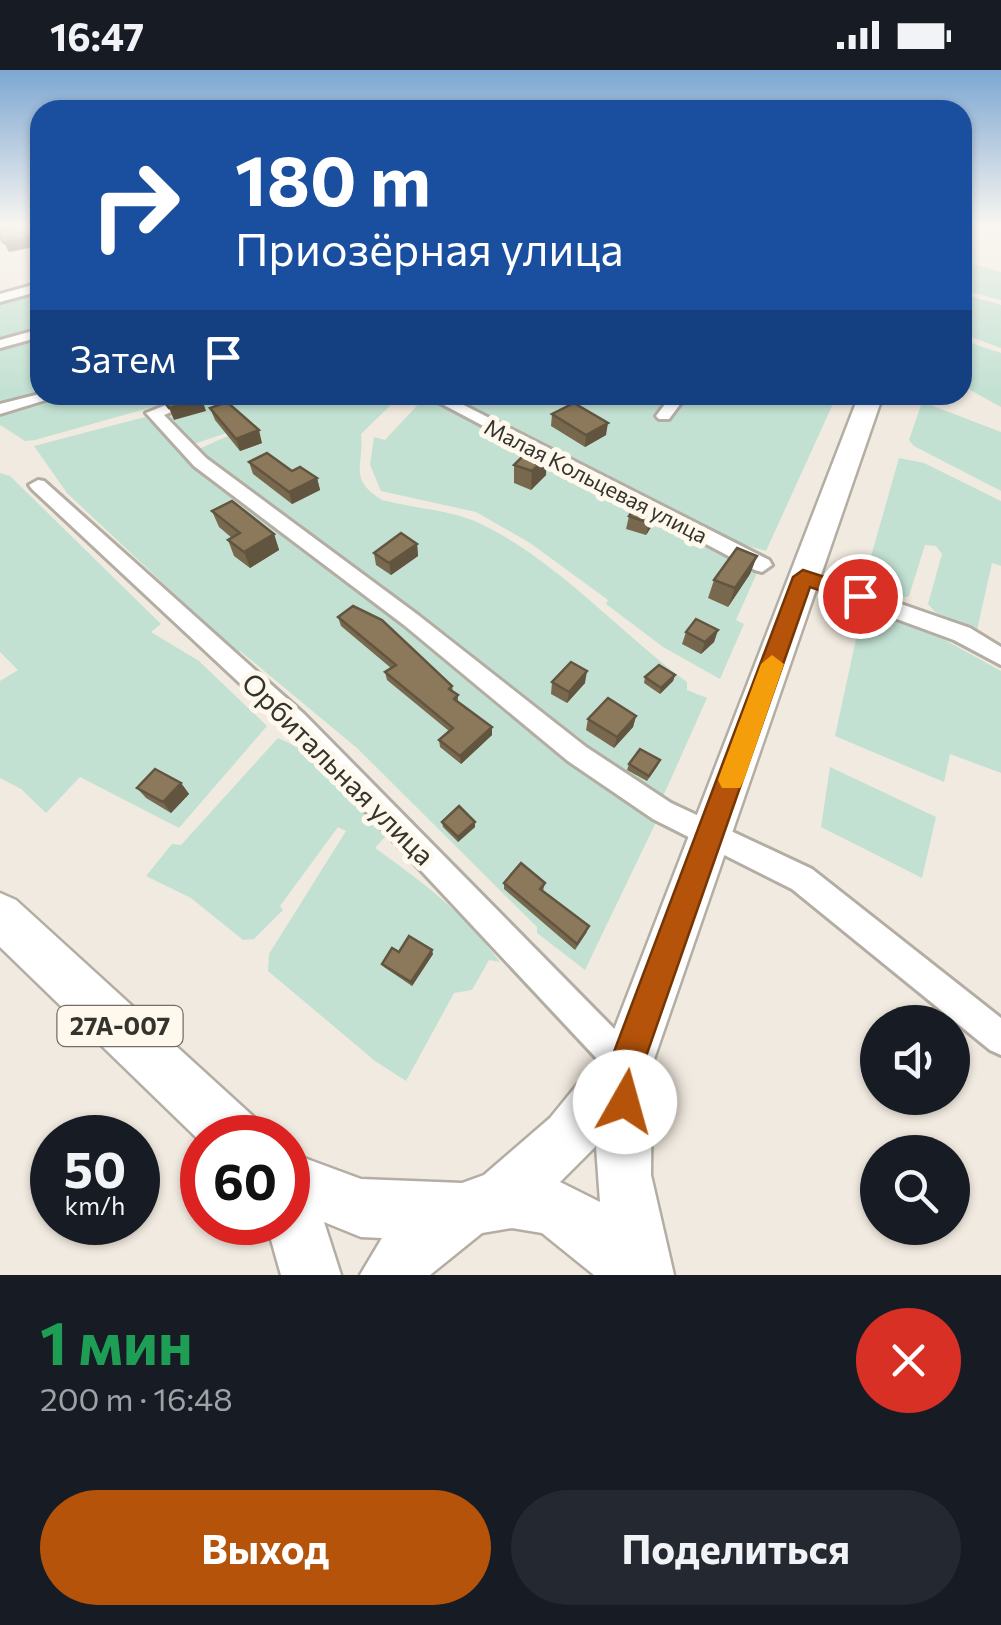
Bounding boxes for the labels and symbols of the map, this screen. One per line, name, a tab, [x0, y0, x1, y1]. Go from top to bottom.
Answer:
street label: Малая Кольцевая улица	[480, 413, 712, 549]
pin	[818, 554, 903, 639]
street label: Орбитальная улица	[236, 665, 442, 871]
road number: 27А-007	[58, 1006, 182, 1046]
position arrow	[573, 1050, 677, 1154]
speed limit sign: 60	[180, 1115, 310, 1245]

